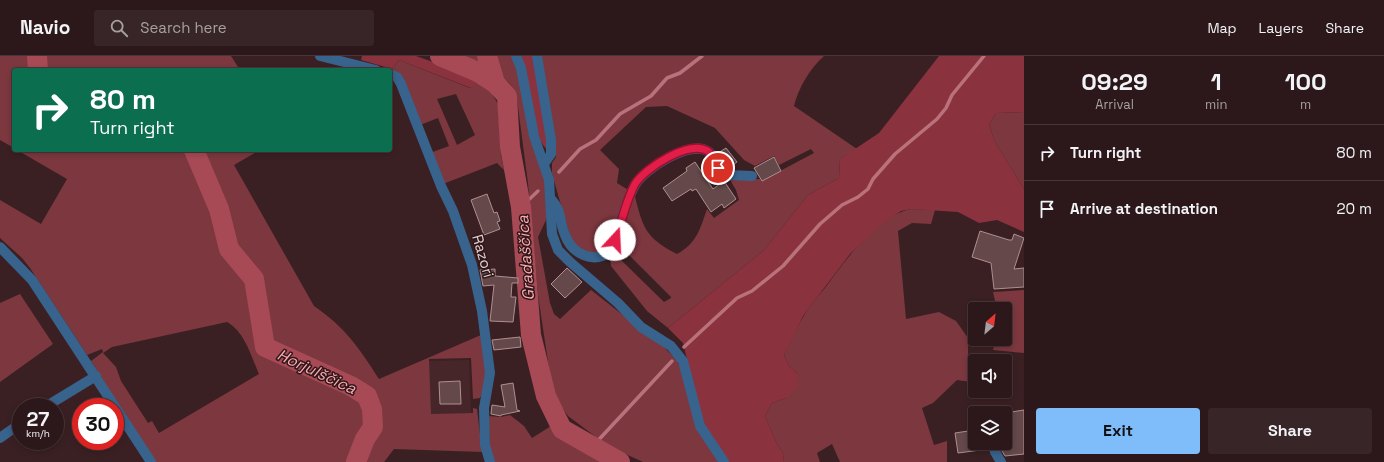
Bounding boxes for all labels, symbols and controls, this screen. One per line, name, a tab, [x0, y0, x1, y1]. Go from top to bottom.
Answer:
search box	[94, 10, 374, 46]
text: Navio	[20, 15, 70, 40]
icon: search	[108, 17, 130, 39]
text: Search here	[140, 18, 227, 37]
text: Map	[1207, 19, 1237, 37]
text: Layers	[1259, 19, 1303, 37]
text: Share	[1325, 19, 1364, 37]
text: 09:29	[1081, 66, 1148, 97]
text: 1	[1211, 66, 1222, 97]
text: 100	[1285, 66, 1327, 97]
text: 80 m	[90, 81, 156, 117]
icon: right	[24, 84, 76, 136]
text: Arrival	[1095, 96, 1134, 113]
text: min	[1205, 96, 1227, 113]
text: m	[1300, 96, 1311, 113]
text: Turn right	[90, 116, 174, 139]
icon: right	[1036, 142, 1058, 164]
text: Turn right	[1070, 143, 1141, 162]
text: 80 m	[1336, 143, 1372, 162]
pin	[701, 151, 735, 185]
icon: arrive	[707, 157, 729, 179]
icon: arrive	[1036, 198, 1058, 220]
text: Arrive at destination	[1070, 199, 1218, 218]
text: 20 m	[1337, 199, 1372, 218]
water label: Gradaščica	[512, 214, 539, 301]
position arrow	[594, 219, 636, 261]
street label: Razori	[468, 232, 499, 280]
north arrow	[968, 302, 1012, 346]
map controls	[968, 302, 1012, 450]
water label: Horjulščica	[274, 344, 360, 399]
button: sound	[968, 354, 1012, 398]
speed limit sign: 30	[72, 398, 124, 450]
text: 27	[27, 406, 49, 432]
button: layers	[968, 406, 1012, 450]
button: Exit	[1036, 408, 1200, 454]
button: Share	[1208, 408, 1372, 454]
text: km/h	[26, 427, 50, 440]

